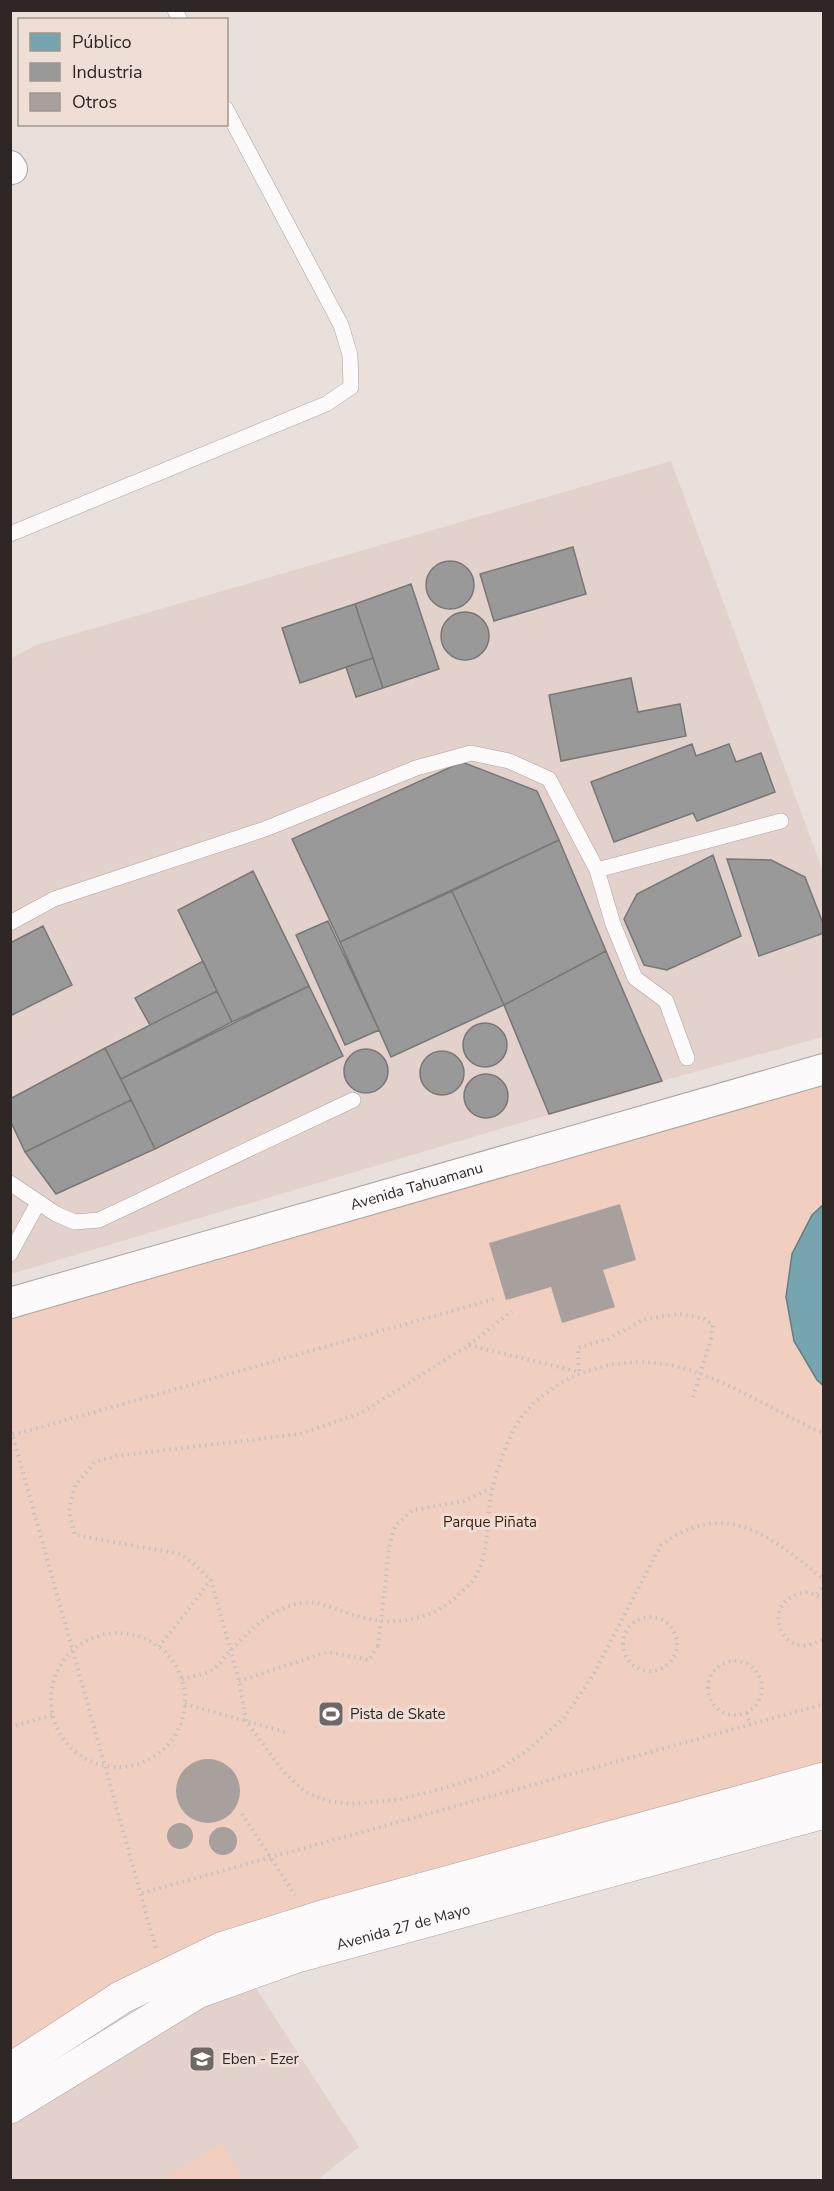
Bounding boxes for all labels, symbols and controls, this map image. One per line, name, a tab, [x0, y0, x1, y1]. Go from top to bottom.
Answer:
legend	[18, 18, 228, 126]
text: Público	[72, 30, 132, 54]
text: Industria	[72, 60, 142, 84]
text: Otros	[72, 90, 117, 114]
street label: Avenida Tahuamanu	[348, 1158, 485, 1215]
park label: Parque Piñata	[443, 1512, 537, 1532]
sports icon: Pista de Skate	[316, 1699, 346, 1729]
place label: Pista de Skate	[350, 1704, 446, 1724]
street label: Avenida 27 de Mayo	[334, 1899, 472, 1955]
school or university icon: Eben - Ezer	[187, 2044, 217, 2074]
place label: Eben - Ezer	[222, 2049, 300, 2069]

